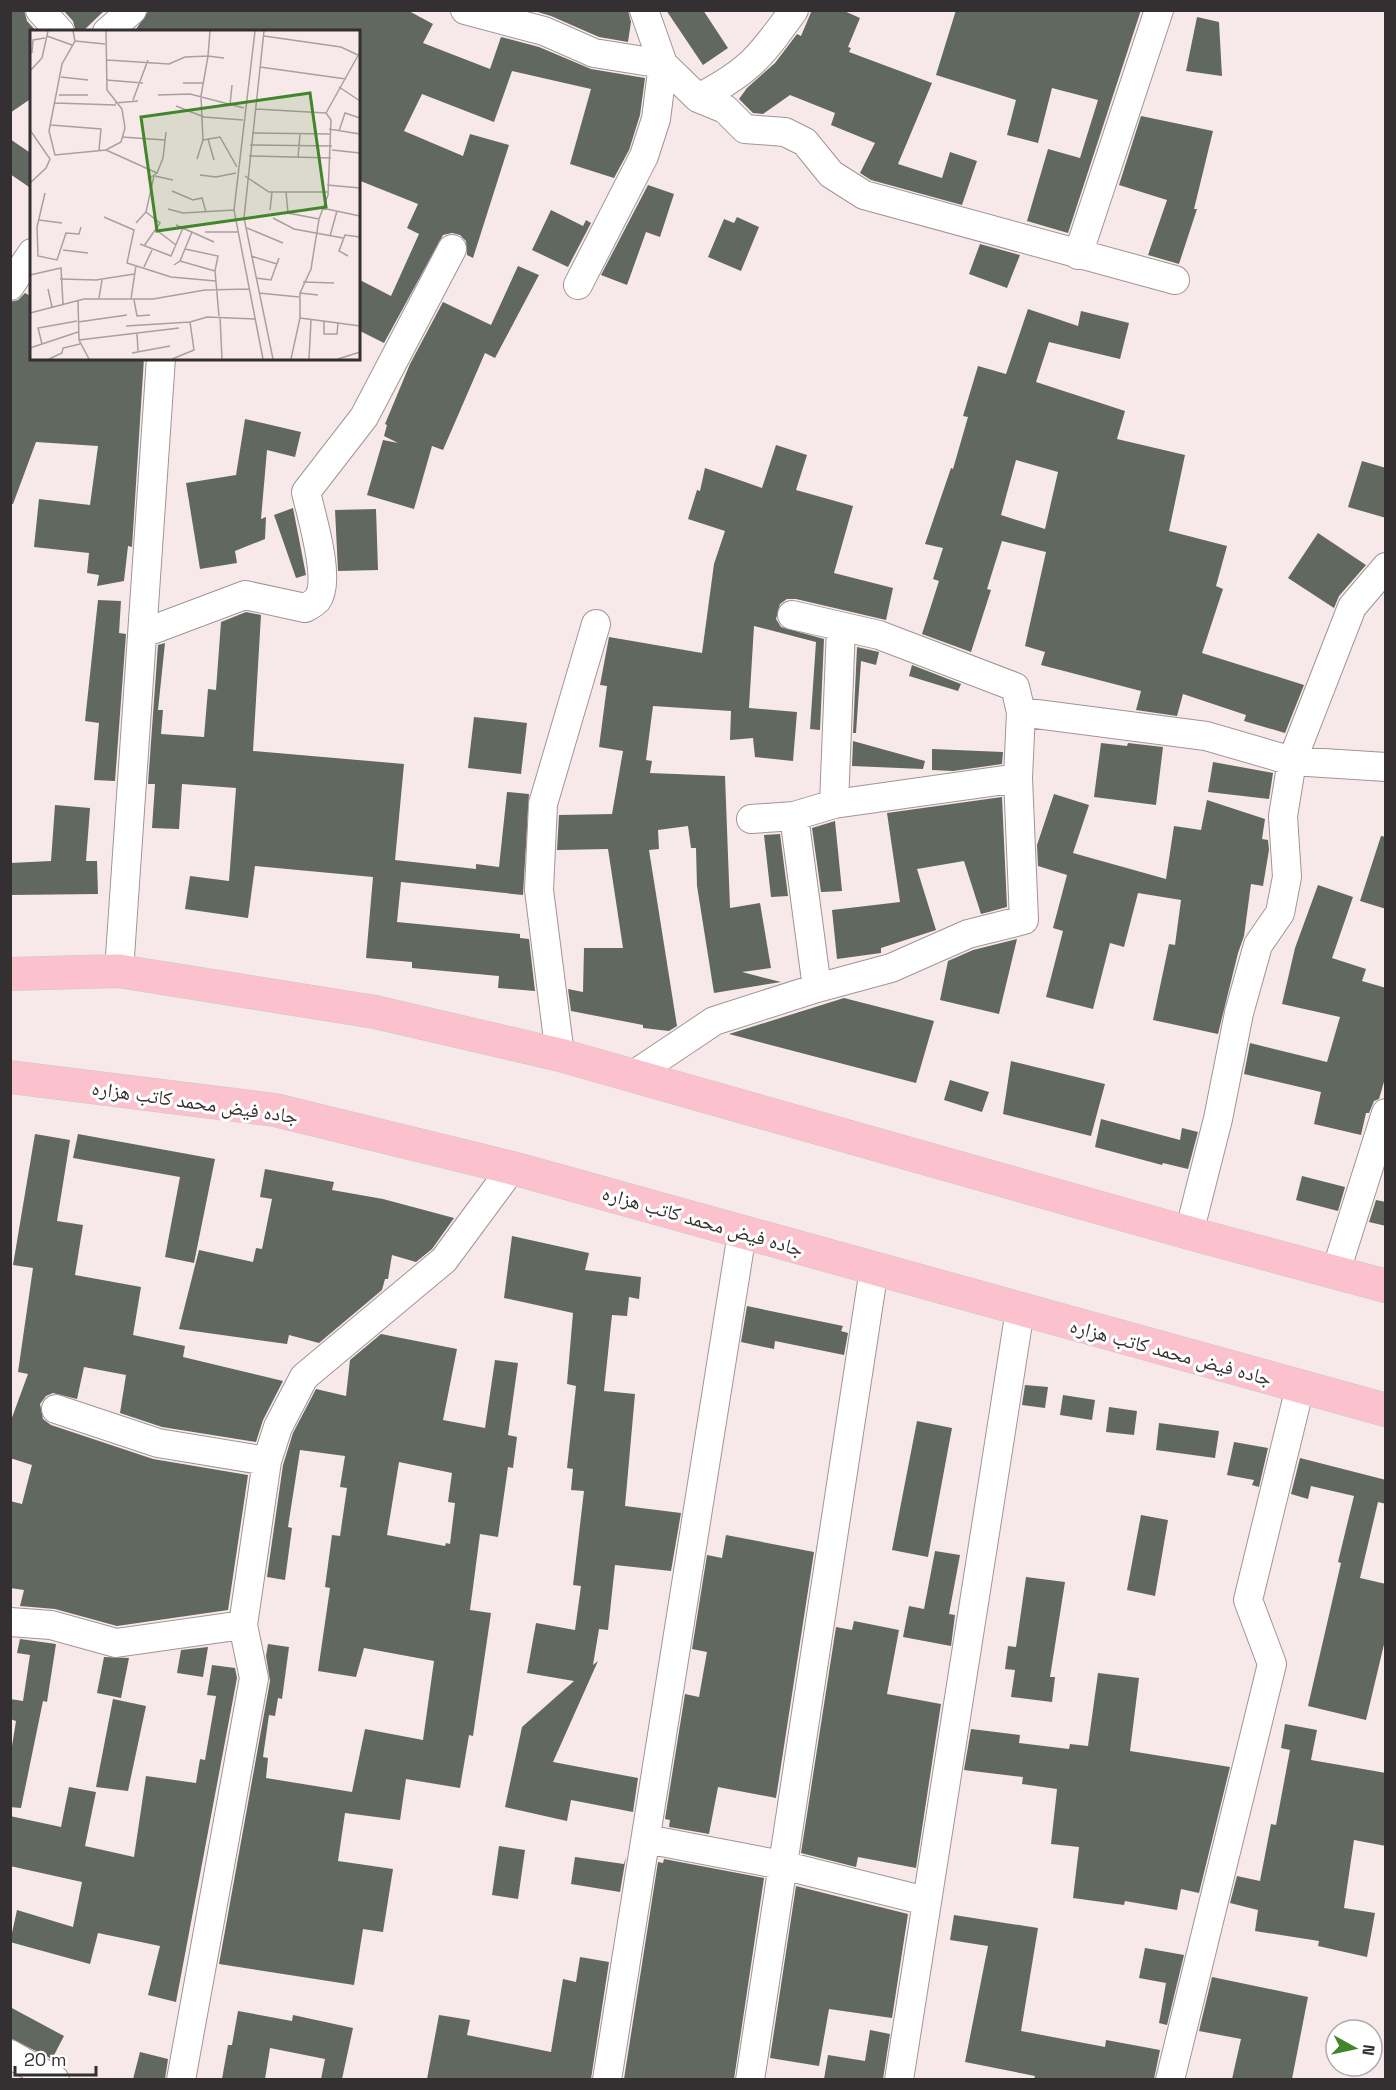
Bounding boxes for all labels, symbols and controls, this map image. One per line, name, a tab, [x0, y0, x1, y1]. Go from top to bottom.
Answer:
inset map	[30, 30, 360, 360]
street label: جاده فیض محمد کاتب هزاره	[90, 1075, 300, 1129]
street label: جاده فیض محمد کاتب هزاره	[599, 1180, 807, 1262]
street label: جاده فیض محمد کاتب هزاره	[1067, 1313, 1275, 1392]
north arrow	[1324, 2018, 1384, 2078]
scale bar	[15, 2039, 96, 2077]
text: N	[1357, 2043, 1380, 2057]
text: 20 m	[24, 2048, 67, 2071]

